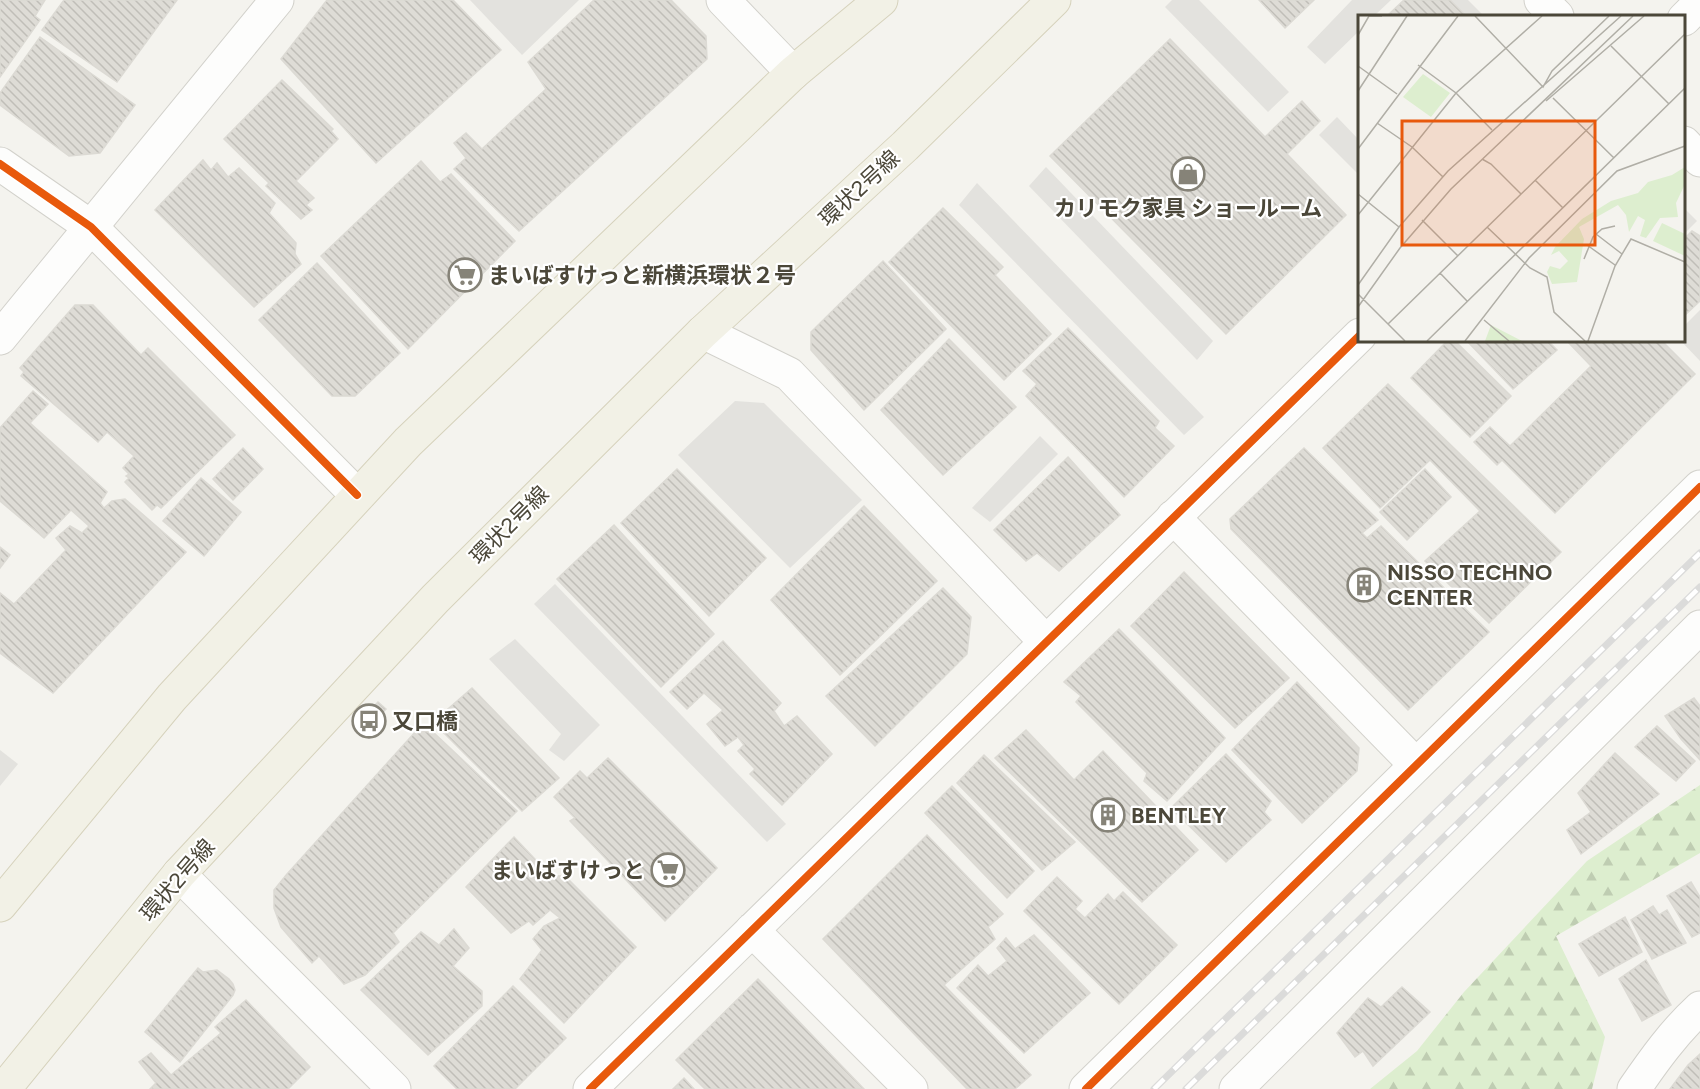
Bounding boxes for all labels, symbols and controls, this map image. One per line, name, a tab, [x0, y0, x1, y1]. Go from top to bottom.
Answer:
inset map	[1358, 15, 1685, 342]
street label: 環状2号線	[813, 144, 905, 232]
shop icon: カリモク家具 ショールーム	[1170, 156, 1206, 192]
place label: カリモク家具 ショールーム	[1054, 195, 1322, 222]
supermarket icon: まいばすけっと新横浜環状２号	[447, 257, 483, 293]
place label: まいばすけっと新横浜環状２号	[488, 262, 796, 289]
street label: 環状2号線	[464, 480, 554, 570]
place label: NISSO TECHNO CENTER	[1387, 559, 1552, 611]
building icon: NISSO TECHNO CENTER	[1346, 567, 1382, 603]
bus stop icon: 又口橋	[351, 703, 387, 739]
place label: 又口橋	[392, 708, 458, 735]
building icon: BENTLEY	[1090, 797, 1126, 833]
place label: BENTLEY	[1131, 802, 1227, 829]
street label: 環状2号線	[134, 834, 220, 927]
supermarket icon: まいばすけっと	[650, 852, 686, 888]
place label: まいばすけっと	[491, 857, 645, 884]

